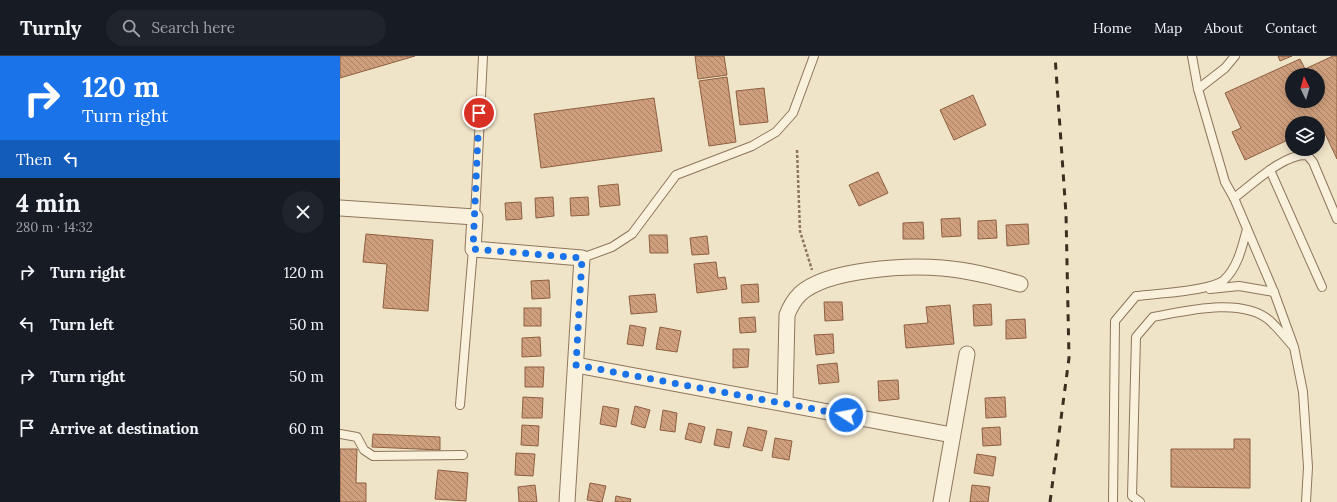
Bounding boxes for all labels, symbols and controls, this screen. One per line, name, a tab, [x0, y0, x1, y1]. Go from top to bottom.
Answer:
search box	[106, 10, 386, 46]
text: Turnly	[20, 16, 82, 40]
icon: search	[120, 17, 142, 39]
text: Search here	[152, 18, 235, 37]
text: Home	[1093, 19, 1132, 37]
text: Map	[1154, 19, 1182, 37]
text: About	[1204, 19, 1243, 37]
text: Contact	[1265, 19, 1317, 37]
north arrow	[1285, 68, 1325, 108]
map controls	[1285, 68, 1325, 156]
text: 120 m	[82, 69, 159, 105]
icon: right	[16, 72, 68, 124]
pin	[462, 96, 496, 130]
icon: arrive	[468, 102, 490, 124]
text: Turn right	[82, 104, 168, 127]
button: layers	[1285, 116, 1325, 156]
icon: left	[60, 148, 82, 170]
text: Then	[16, 150, 52, 169]
text: 4 min	[16, 188, 81, 219]
button: close	[282, 191, 324, 233]
text: 280 m · 14:32	[16, 219, 93, 236]
icon: right	[16, 261, 38, 283]
text: Turn right	[50, 263, 126, 282]
text: 120 m	[284, 263, 324, 282]
icon: left	[16, 313, 38, 335]
text: Turn left	[50, 315, 114, 334]
text: 50 m	[289, 315, 324, 334]
icon: right	[16, 365, 38, 387]
text: Turn right	[50, 367, 126, 386]
text: 50 m	[289, 367, 324, 386]
position arrow	[825, 394, 867, 436]
icon: arrive	[16, 417, 38, 439]
text: Arrive at destination	[50, 419, 199, 438]
text: 60 m	[289, 419, 324, 438]

